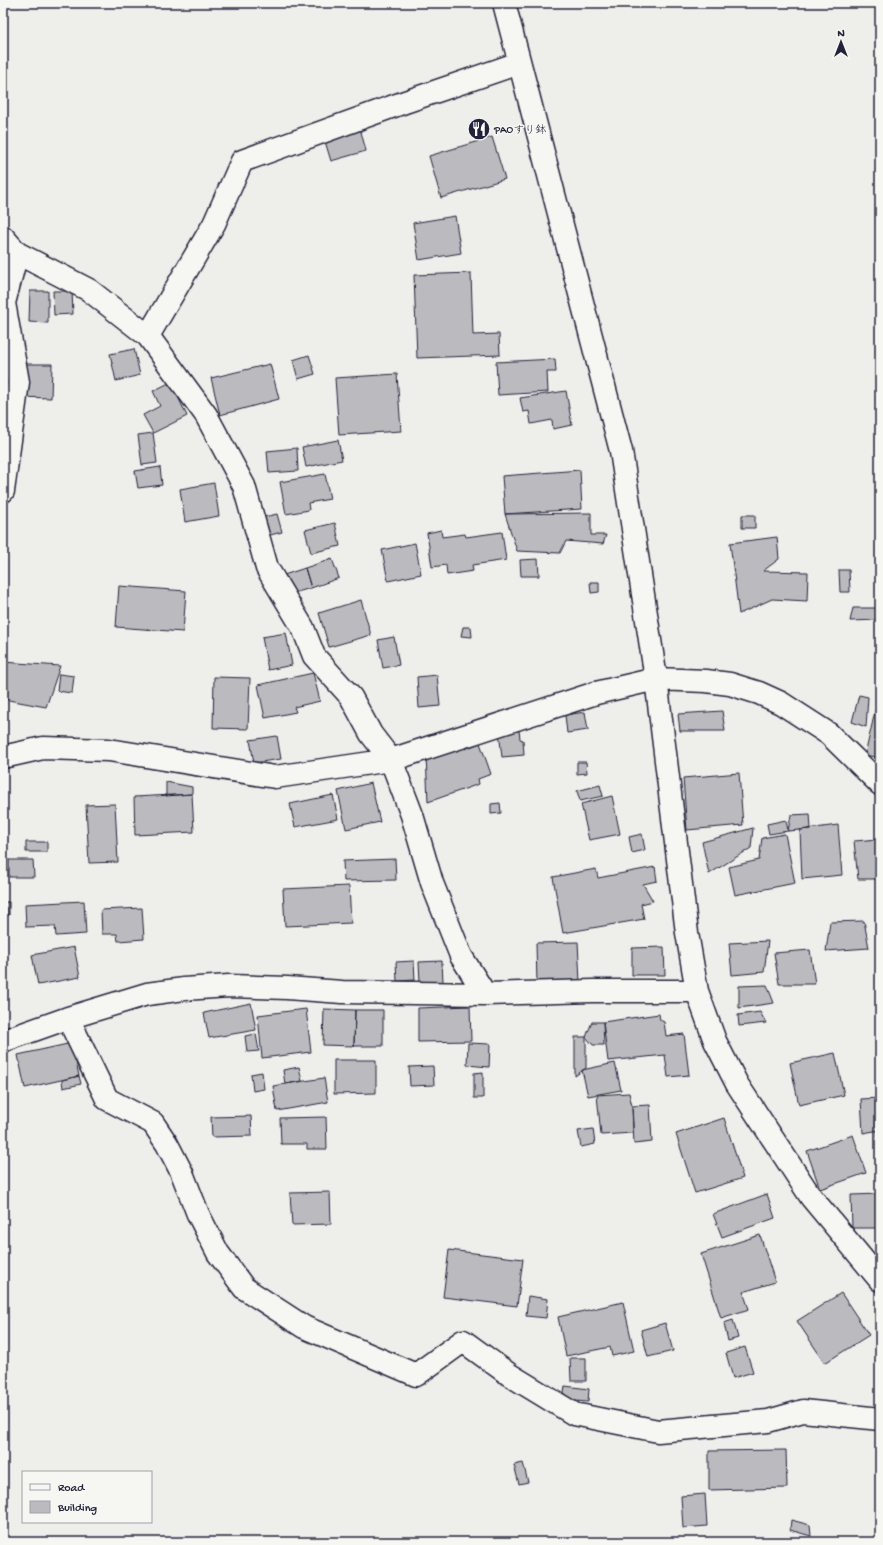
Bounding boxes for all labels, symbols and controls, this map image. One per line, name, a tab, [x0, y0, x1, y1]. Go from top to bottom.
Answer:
north arrow	[821, 22, 861, 62]
text: N	[837, 28, 845, 40]
restaurant icon: PAOすり鉢	[466, 116, 492, 142]
place label: PAOすり鉢	[493, 124, 546, 137]
legend	[22, 1471, 152, 1523]
text: Road	[58, 1482, 85, 1496]
text: Building	[57, 1502, 97, 1516]

